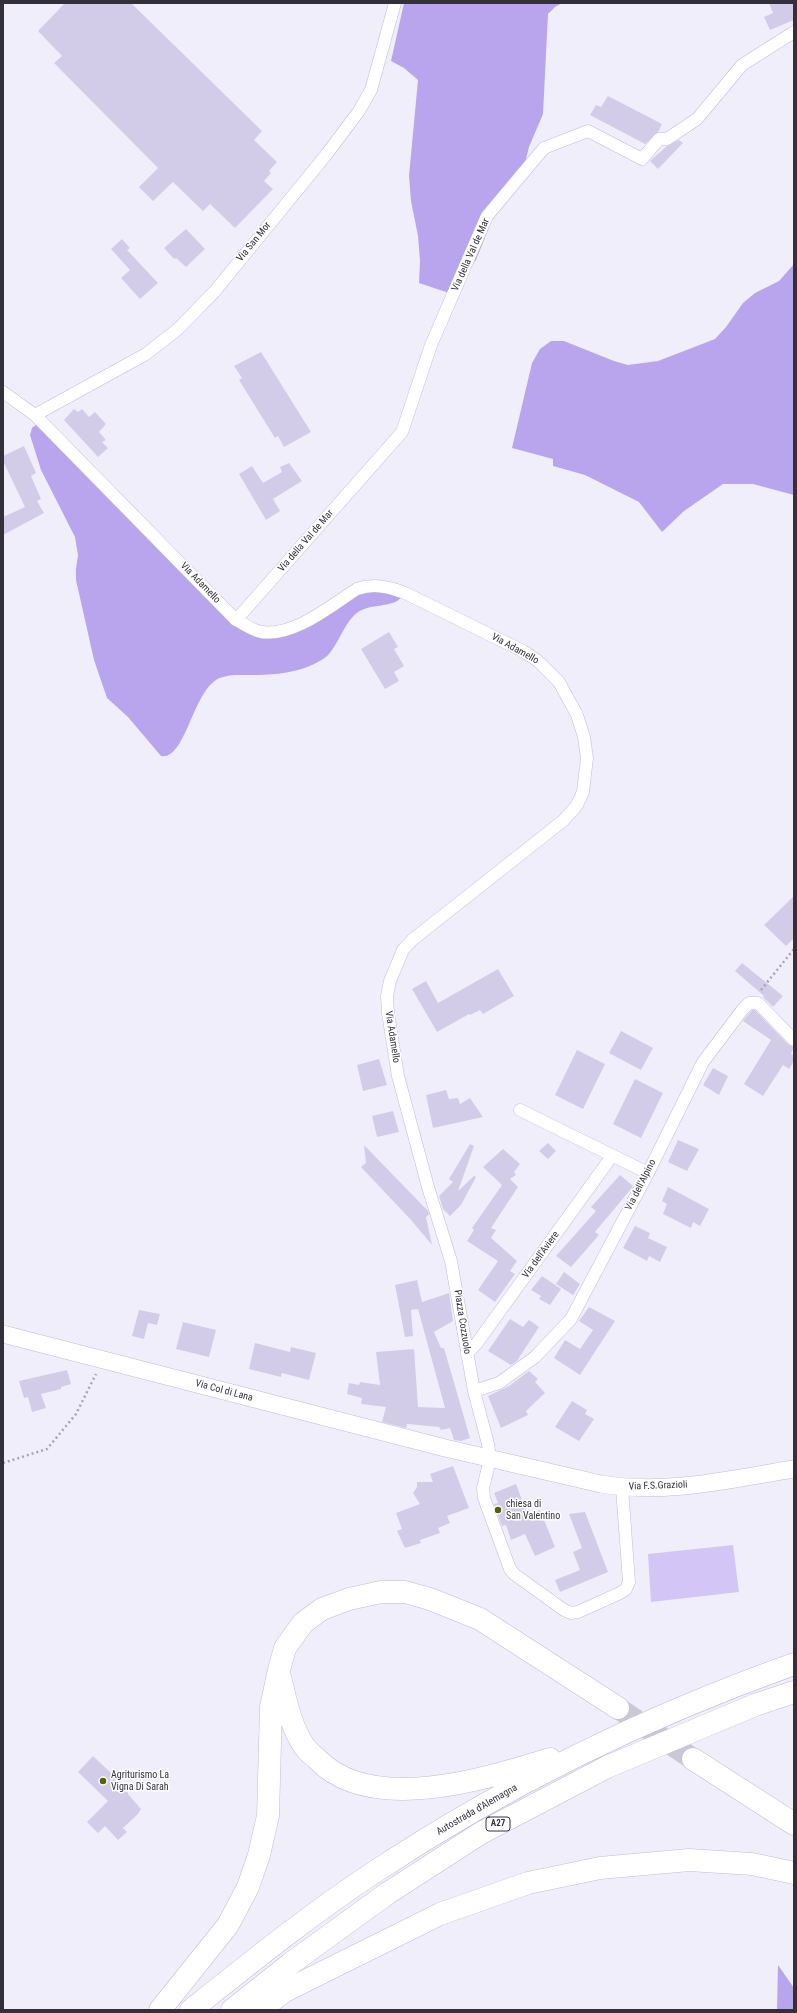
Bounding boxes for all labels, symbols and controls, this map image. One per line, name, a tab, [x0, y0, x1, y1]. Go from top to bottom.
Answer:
street label: Via della Val de Mar	[450, 217, 492, 293]
street label: Via San Mor	[234, 220, 274, 264]
street label: Via della Val de Mar	[276, 507, 336, 575]
street label: Via Adamello	[178, 560, 222, 606]
street label: Via Adamello	[489, 631, 541, 667]
street label: Via Adamello	[382, 1010, 402, 1064]
street label: Via dell'Alpino	[623, 1158, 659, 1212]
street label: Via dell'Aviere	[520, 1229, 562, 1281]
street label: Piazza Cozzuolo	[451, 1289, 473, 1355]
street label: Via Col di Lana	[194, 1378, 254, 1404]
street label: Via F.S.Grazioli	[628, 1479, 688, 1493]
place label: chiesa di San Valentino	[506, 1498, 560, 1522]
marker: chiesa di San Valentino	[493, 1505, 503, 1515]
place label: Agriturismo La Vigna Di Sarah	[111, 1769, 169, 1792]
marker: Agriturismo La Vigna Di Sarah	[98, 1776, 108, 1786]
street label: Autostrada d'Alemagna	[434, 1782, 520, 1838]
road number: A27	[486, 1817, 510, 1831]

